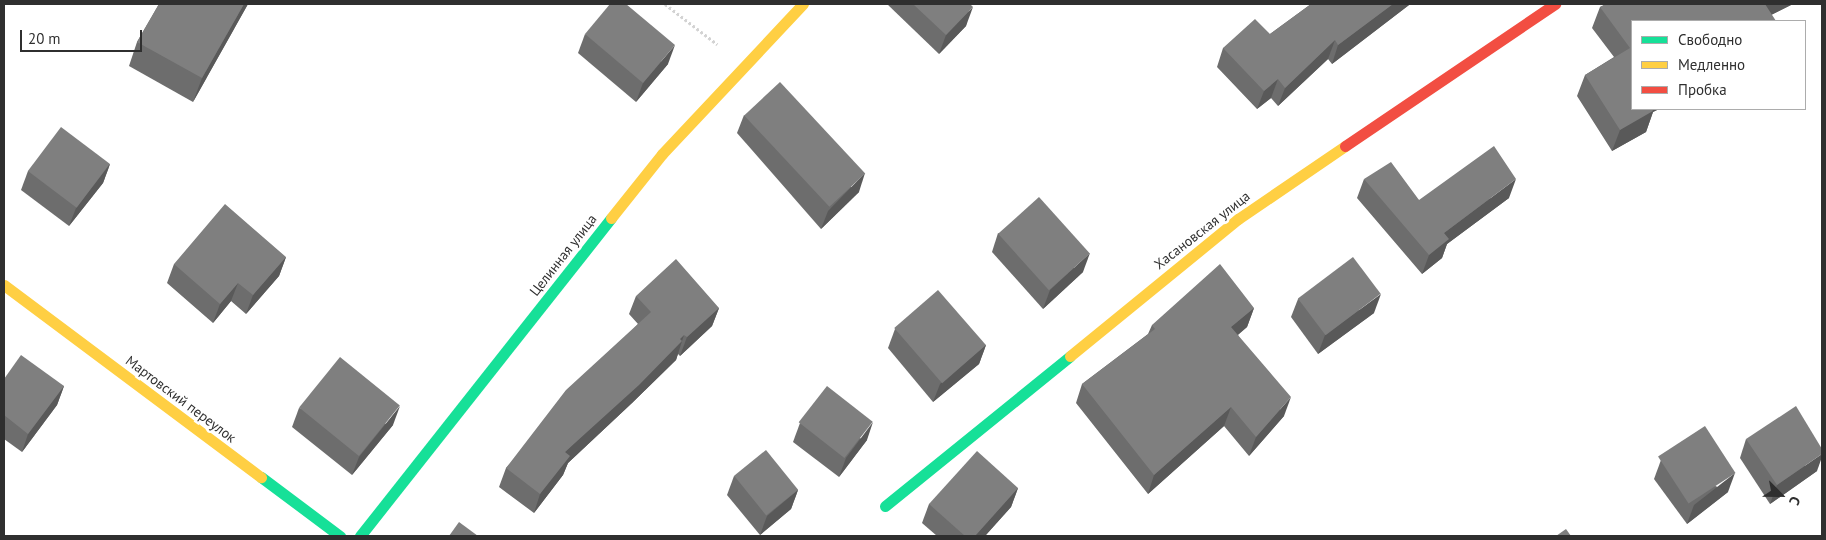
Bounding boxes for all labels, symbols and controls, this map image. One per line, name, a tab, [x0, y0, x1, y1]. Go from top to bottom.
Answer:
scale bar	[22, 20, 145, 52]
legend	[1631, 20, 1806, 110]
text: 20 m	[28, 29, 61, 48]
text: Свободно	[1678, 30, 1742, 49]
text: Медленно	[1678, 55, 1745, 74]
text: Пробка	[1678, 80, 1727, 99]
street label: Хасановская улица	[1151, 187, 1253, 273]
street label: Целинная улица	[526, 211, 600, 299]
street label: Мартовский переулок	[122, 352, 240, 446]
north arrow	[1756, 470, 1806, 520]
text: С	[1785, 494, 1805, 508]

